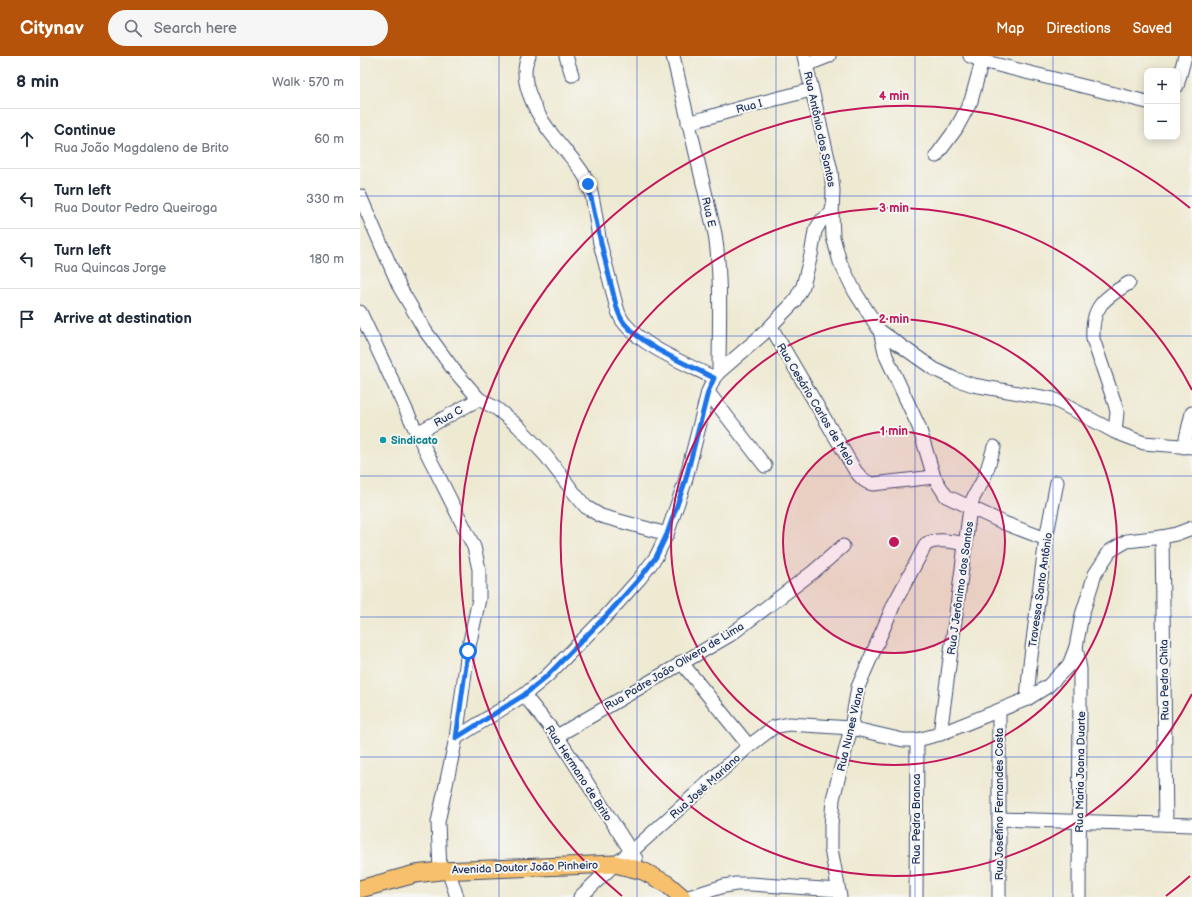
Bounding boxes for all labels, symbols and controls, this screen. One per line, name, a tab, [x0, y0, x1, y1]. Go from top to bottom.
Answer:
search box	[108, 10, 388, 46]
text: Citynav	[20, 17, 84, 40]
icon: search	[122, 17, 144, 39]
text: Search here	[154, 19, 237, 38]
text: Map	[996, 20, 1024, 37]
text: Directions	[1046, 20, 1111, 37]
text: Saved	[1133, 20, 1172, 37]
map controls	[1144, 68, 1180, 140]
button: +	[1144, 68, 1180, 104]
street label: Rua Antônio dos Santos	[801, 70, 838, 189]
text: 8 min	[16, 72, 59, 92]
text: Walk · 570 m	[272, 74, 344, 90]
text: 4 min	[879, 89, 909, 104]
street label: Rua I	[735, 97, 764, 116]
button: −	[1144, 104, 1180, 140]
text: Continue	[54, 121, 116, 140]
icon: ahead	[16, 128, 38, 150]
text: 60 m	[314, 131, 344, 147]
text: Rua João Magdaleno de Brito	[54, 140, 229, 156]
route end	[579, 175, 597, 193]
text: Turn left	[54, 181, 111, 200]
icon: left	[16, 188, 38, 210]
text: 330 m	[306, 191, 344, 207]
street label: Rua E	[699, 196, 718, 228]
text: Rua Doutor Pedro Queiroga	[54, 200, 217, 216]
text: 3 min	[879, 201, 909, 216]
text: Turn left	[54, 241, 111, 260]
icon: left	[16, 248, 38, 270]
text: 180 m	[309, 251, 344, 267]
text: Rua Quincas Jorge	[54, 260, 166, 276]
icon: arrive	[16, 308, 38, 330]
text: Arrive at destination	[54, 309, 192, 328]
text: 2 min	[879, 312, 909, 327]
street label: Rua Cesário Carlos de Melo	[774, 341, 857, 468]
street label: Rua C	[432, 403, 465, 430]
text: 1 min	[880, 424, 908, 439]
place label: Sindicato	[391, 434, 438, 447]
marker: Sindicato	[378, 435, 388, 445]
street label: Rua J Jerônimo dos Santos	[945, 520, 976, 656]
street label: Travessa Santo Antônio	[1026, 532, 1055, 648]
centre of rings	[887, 535, 901, 549]
street label: Rua Padre João Olivera de Lima	[602, 620, 746, 713]
street label: Rua Pedra Chita	[1157, 639, 1172, 721]
route start	[459, 642, 477, 660]
street label: Rua Nunes Viana	[834, 686, 867, 773]
street label: Rua Maria Joana Duarte	[1073, 711, 1088, 833]
street label: Rua Hermano de Brito	[543, 723, 614, 824]
street label: Rua Josefino Fernandes Costa	[993, 728, 1006, 880]
street label: Rua José Mariano	[667, 751, 743, 821]
street label: Rua Pedra Branca	[910, 773, 923, 865]
street label: Avenida Doutor João Pinheiro	[452, 858, 598, 877]

